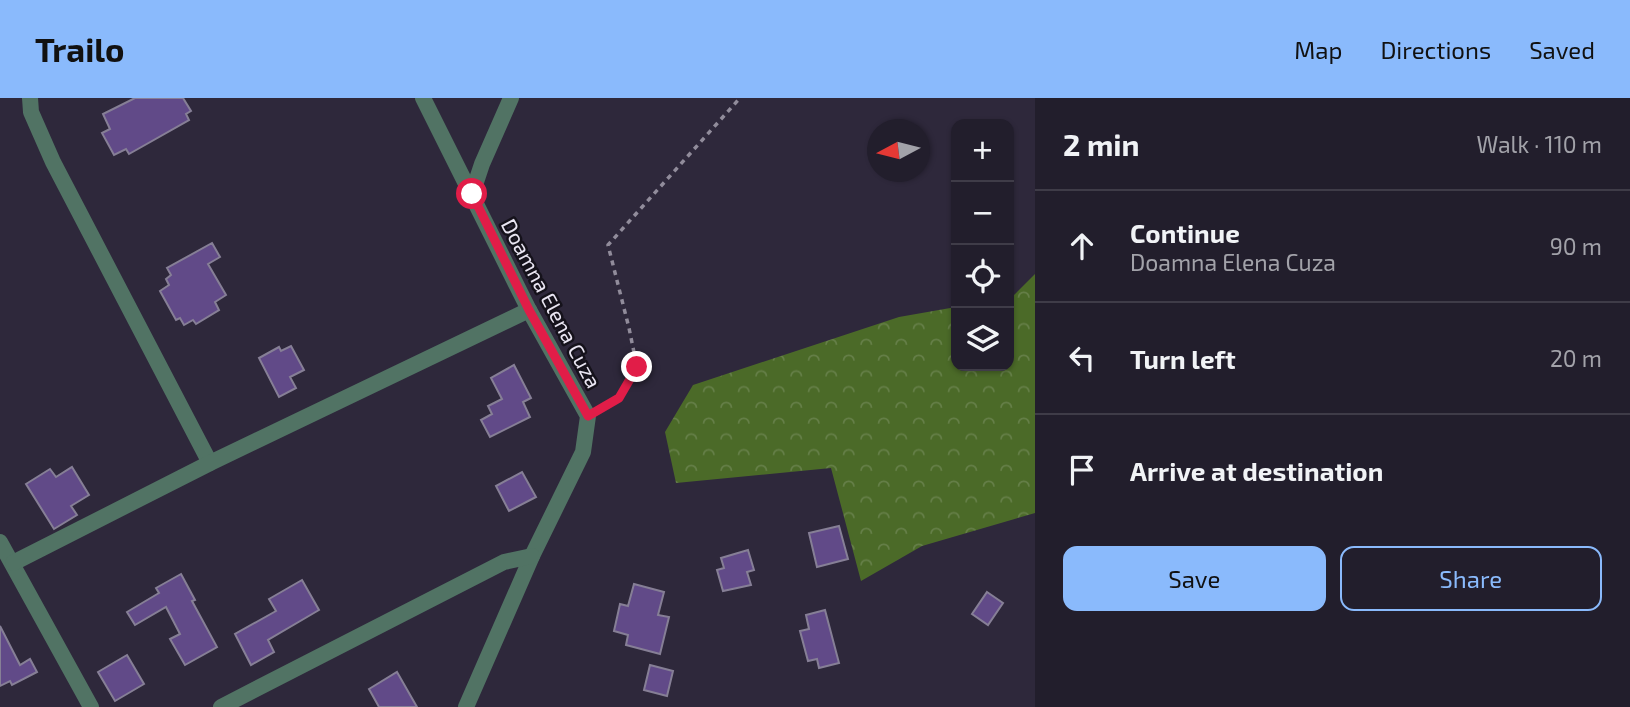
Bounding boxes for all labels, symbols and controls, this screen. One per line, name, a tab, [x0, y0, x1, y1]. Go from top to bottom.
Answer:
text: Trailo	[35, 29, 125, 69]
text: Map	[1294, 35, 1342, 64]
text: Directions	[1380, 35, 1491, 64]
text: Saved	[1529, 35, 1595, 64]
north arrow	[867, 119, 930, 182]
map controls	[951, 119, 1014, 371]
button: +	[951, 119, 1014, 182]
text: 2 min	[1063, 126, 1140, 162]
text: Walk · 110 m	[1476, 130, 1602, 158]
route start	[456, 178, 487, 209]
button: −	[951, 182, 1014, 245]
street label: Doamna Elena Cuza	[497, 214, 607, 392]
text: Continue	[1130, 217, 1240, 248]
icon: ahead	[1063, 227, 1101, 265]
text: 90 m	[1550, 232, 1602, 260]
button: locate	[951, 245, 1014, 308]
text: Doamna Elena Cuza	[1130, 248, 1336, 276]
button: layers	[951, 308, 1014, 371]
icon: left	[1063, 339, 1101, 377]
text: Turn left	[1130, 343, 1236, 374]
text: 20 m	[1550, 344, 1602, 372]
route end	[621, 351, 652, 382]
icon: arrive	[1063, 451, 1101, 489]
text: Arrive at destination	[1130, 455, 1383, 486]
button: Save	[1063, 546, 1326, 611]
button: Share	[1340, 546, 1602, 611]

